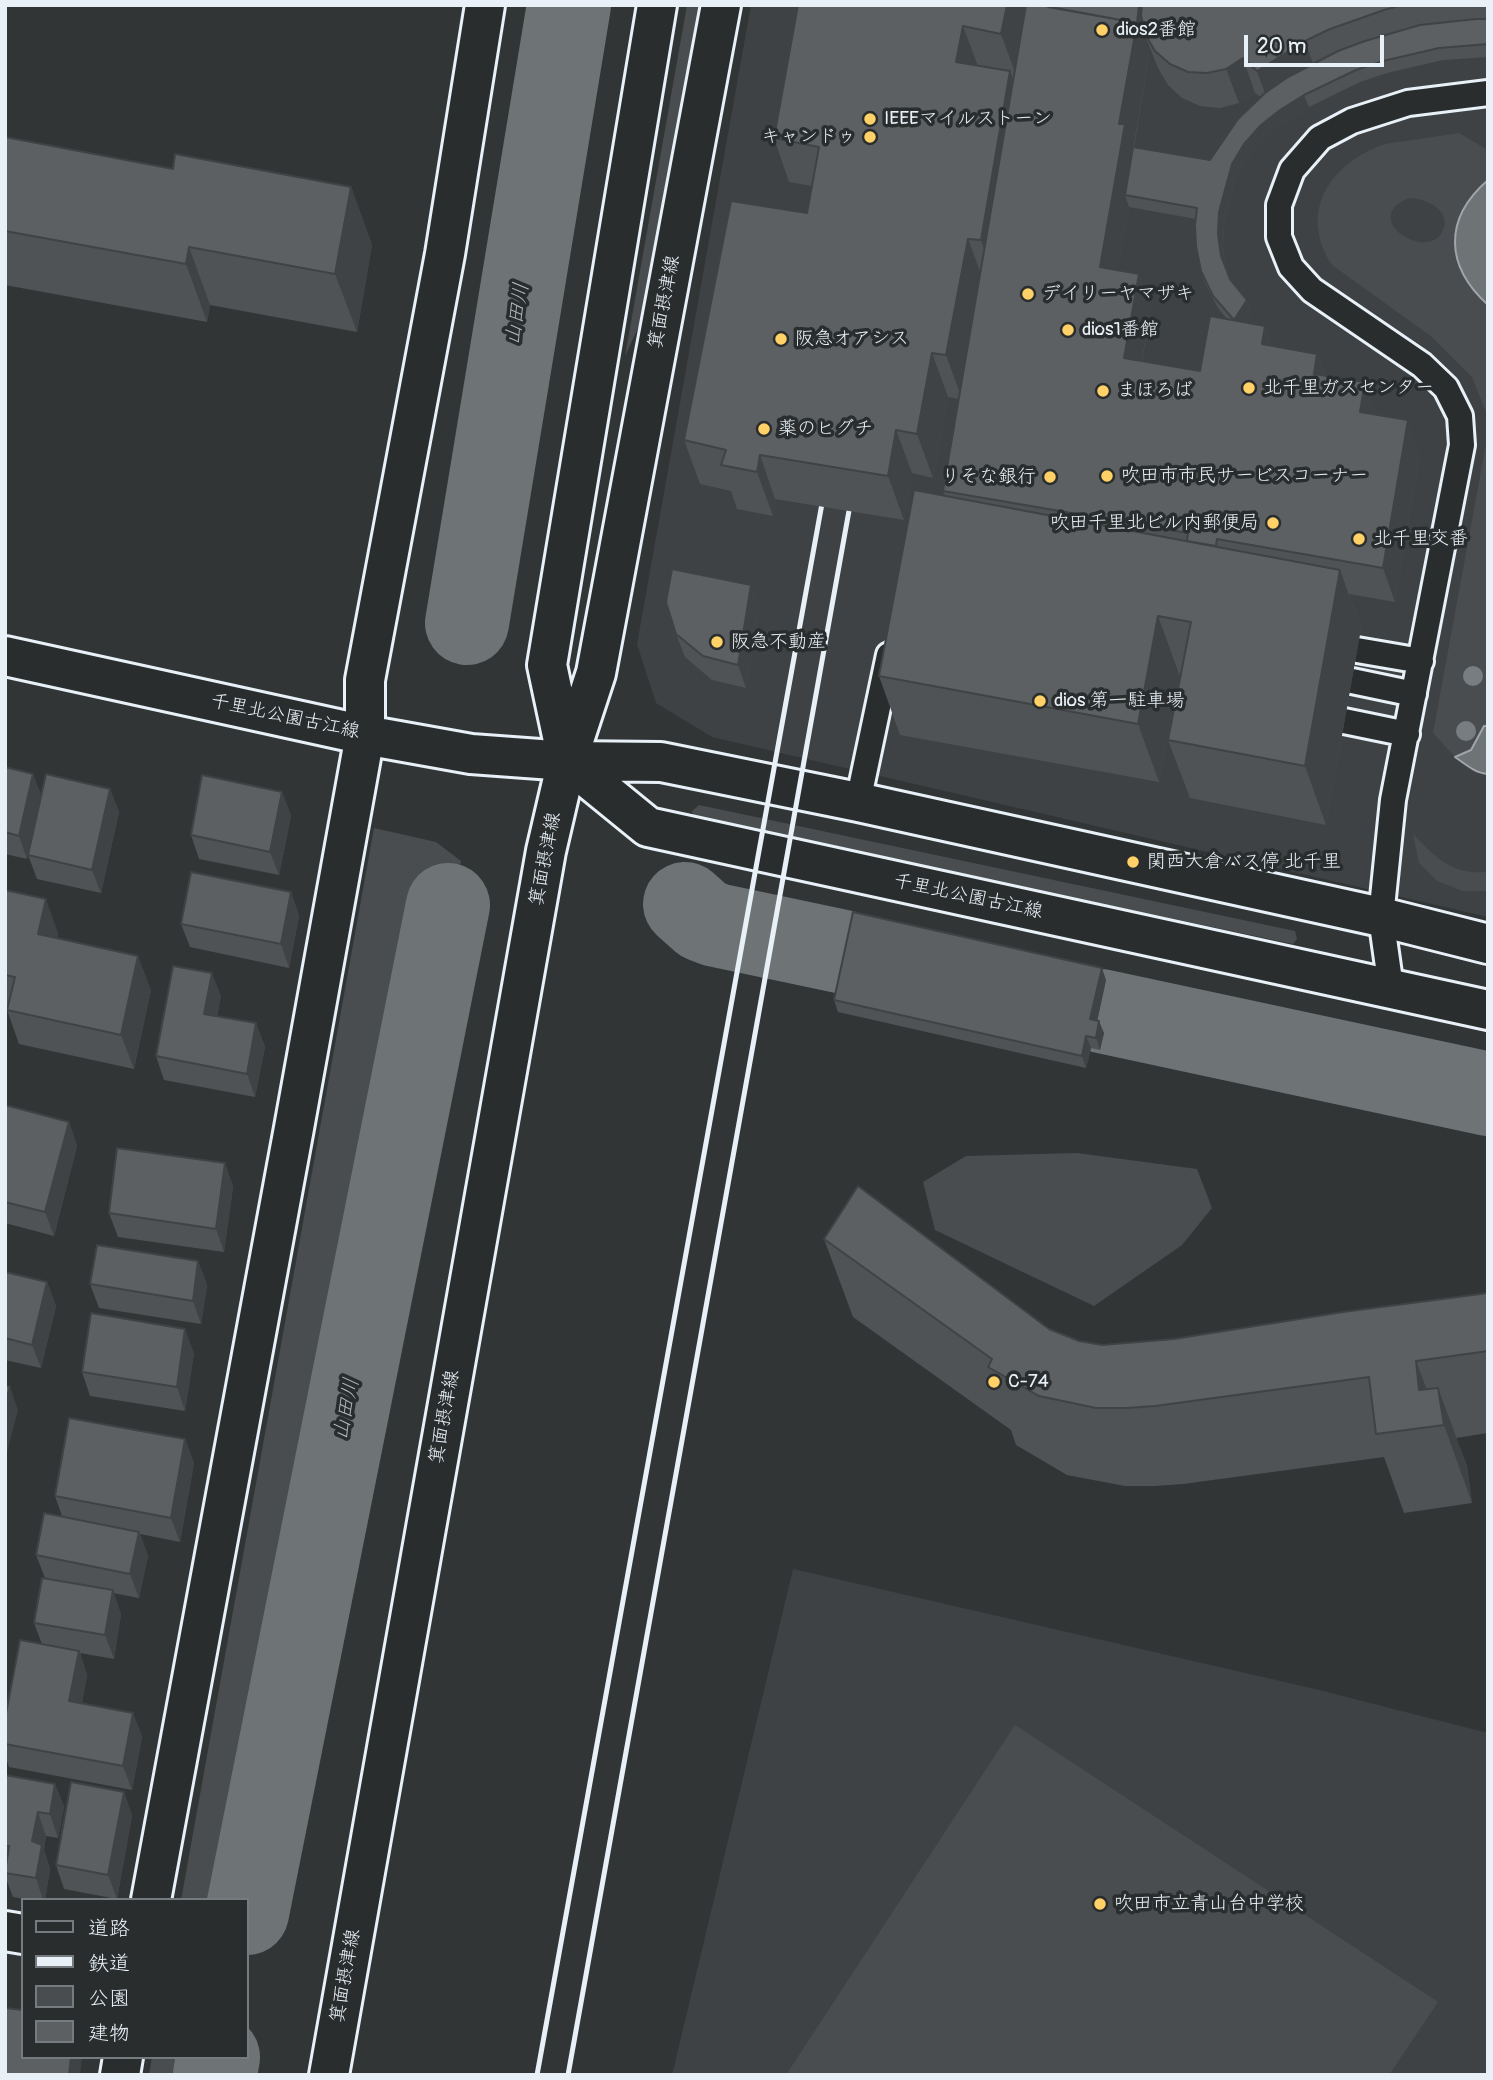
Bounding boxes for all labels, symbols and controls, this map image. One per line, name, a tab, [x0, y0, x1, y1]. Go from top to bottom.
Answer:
place label: dios2番館	[1116, 19, 1196, 41]
scale bar	[1248, 21, 1388, 65]
marker: dios2番館	[1094, 22, 1110, 38]
text: 20 m	[1257, 33, 1306, 60]
place label: IEEEマイルストーン	[884, 108, 1052, 130]
marker: IEEEマイルストーン	[862, 111, 878, 127]
place label: キャンドゥ	[761, 126, 856, 148]
marker: キャンドゥ	[862, 129, 878, 145]
street label: 箕面摂津線	[645, 253, 685, 351]
water label: 山田川	[501, 281, 535, 347]
place label: デイリーヤマザキ	[1042, 283, 1194, 305]
marker: デイリーヤマザキ	[1020, 286, 1036, 302]
place label: dios1番館	[1082, 319, 1159, 341]
marker: dios1番館	[1060, 322, 1076, 338]
place label: 阪急オアシス	[795, 328, 909, 350]
marker: 阪急オアシス	[773, 331, 789, 347]
place label: 北千里ガスセンター	[1263, 377, 1434, 399]
place label: まほろば	[1117, 380, 1193, 402]
marker: 北千里ガスセンター	[1241, 380, 1257, 396]
marker: まほろば	[1095, 383, 1111, 399]
place label: 薬のヒグチ	[778, 418, 873, 440]
marker: 薬のヒグチ	[756, 421, 772, 437]
place label: 吹田市市民サービスコーナー	[1121, 465, 1368, 487]
place label: りそな銀行	[941, 466, 1036, 488]
marker: 吹田市市民サービスコーナー	[1099, 468, 1115, 484]
marker: りそな銀行	[1042, 469, 1058, 485]
place label: 吹田千里北ビル内郵便局	[1050, 512, 1259, 534]
marker: 吹田千里北ビル内郵便局	[1265, 515, 1281, 531]
place label: 北千里交番	[1373, 528, 1468, 550]
marker: 北千里交番	[1351, 531, 1367, 547]
place label: 阪急不動産	[731, 631, 826, 653]
marker: 阪急不動産	[709, 634, 725, 650]
street label: 千里北公園古江線	[208, 690, 362, 744]
place label: dios 第一駐車場	[1054, 690, 1185, 712]
marker: dios 第一駐車場	[1032, 693, 1048, 709]
street label: 箕面摂津線	[526, 810, 566, 908]
place label: 関西大倉バス停 北千里	[1147, 851, 1341, 873]
marker: 関西大倉バス停 北千里	[1125, 854, 1141, 870]
street label: 千里北公園古江線	[891, 870, 1045, 924]
street label: 箕面摂津線	[426, 1368, 464, 1466]
place label: C-74	[1008, 1371, 1049, 1393]
marker: C-74	[986, 1374, 1002, 1390]
water label: 山田川	[329, 1376, 365, 1442]
place label: 吹田市立青山台中学校	[1114, 1893, 1304, 1915]
marker: 吹田市立青山台中学校	[1092, 1896, 1108, 1912]
legend	[21, 1898, 248, 2059]
text: 道路	[88, 1915, 130, 1942]
street label: 箕面摂津線	[327, 1927, 365, 2025]
text: 鉄道	[88, 1950, 130, 1977]
text: 公園	[88, 1985, 130, 2012]
text: 建物	[88, 2020, 130, 2047]

